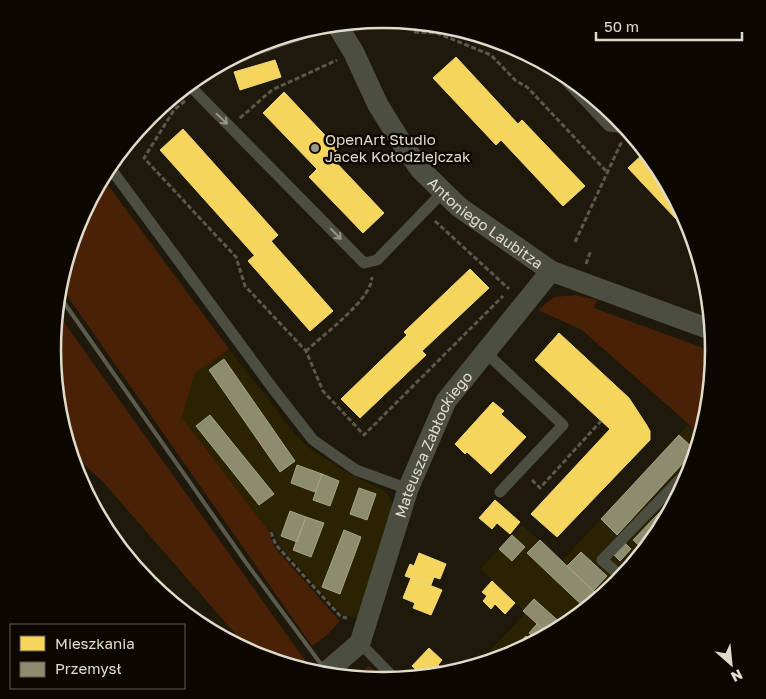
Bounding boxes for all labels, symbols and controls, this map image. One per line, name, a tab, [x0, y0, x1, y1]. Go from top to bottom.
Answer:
scale bar	[596, 10, 742, 42]
text: 50 m	[604, 17, 639, 35]
one-way arrow	[216, 113, 228, 125]
place label: OpenArt Studio Jacek Kołodziejczak	[325, 130, 471, 165]
marker: OpenArt Studio Jacek Kołodziejczak	[309, 142, 321, 154]
street label: Antoniego Laubitza	[425, 173, 547, 272]
one-way arrow	[330, 228, 342, 240]
street label: Mateusza Zabłockiego	[391, 367, 476, 520]
legend	[10, 624, 185, 689]
text: Mieszkania	[55, 634, 135, 652]
north arrow	[706, 639, 756, 689]
text: Przemysł	[55, 659, 122, 677]
text: N	[729, 666, 746, 686]

